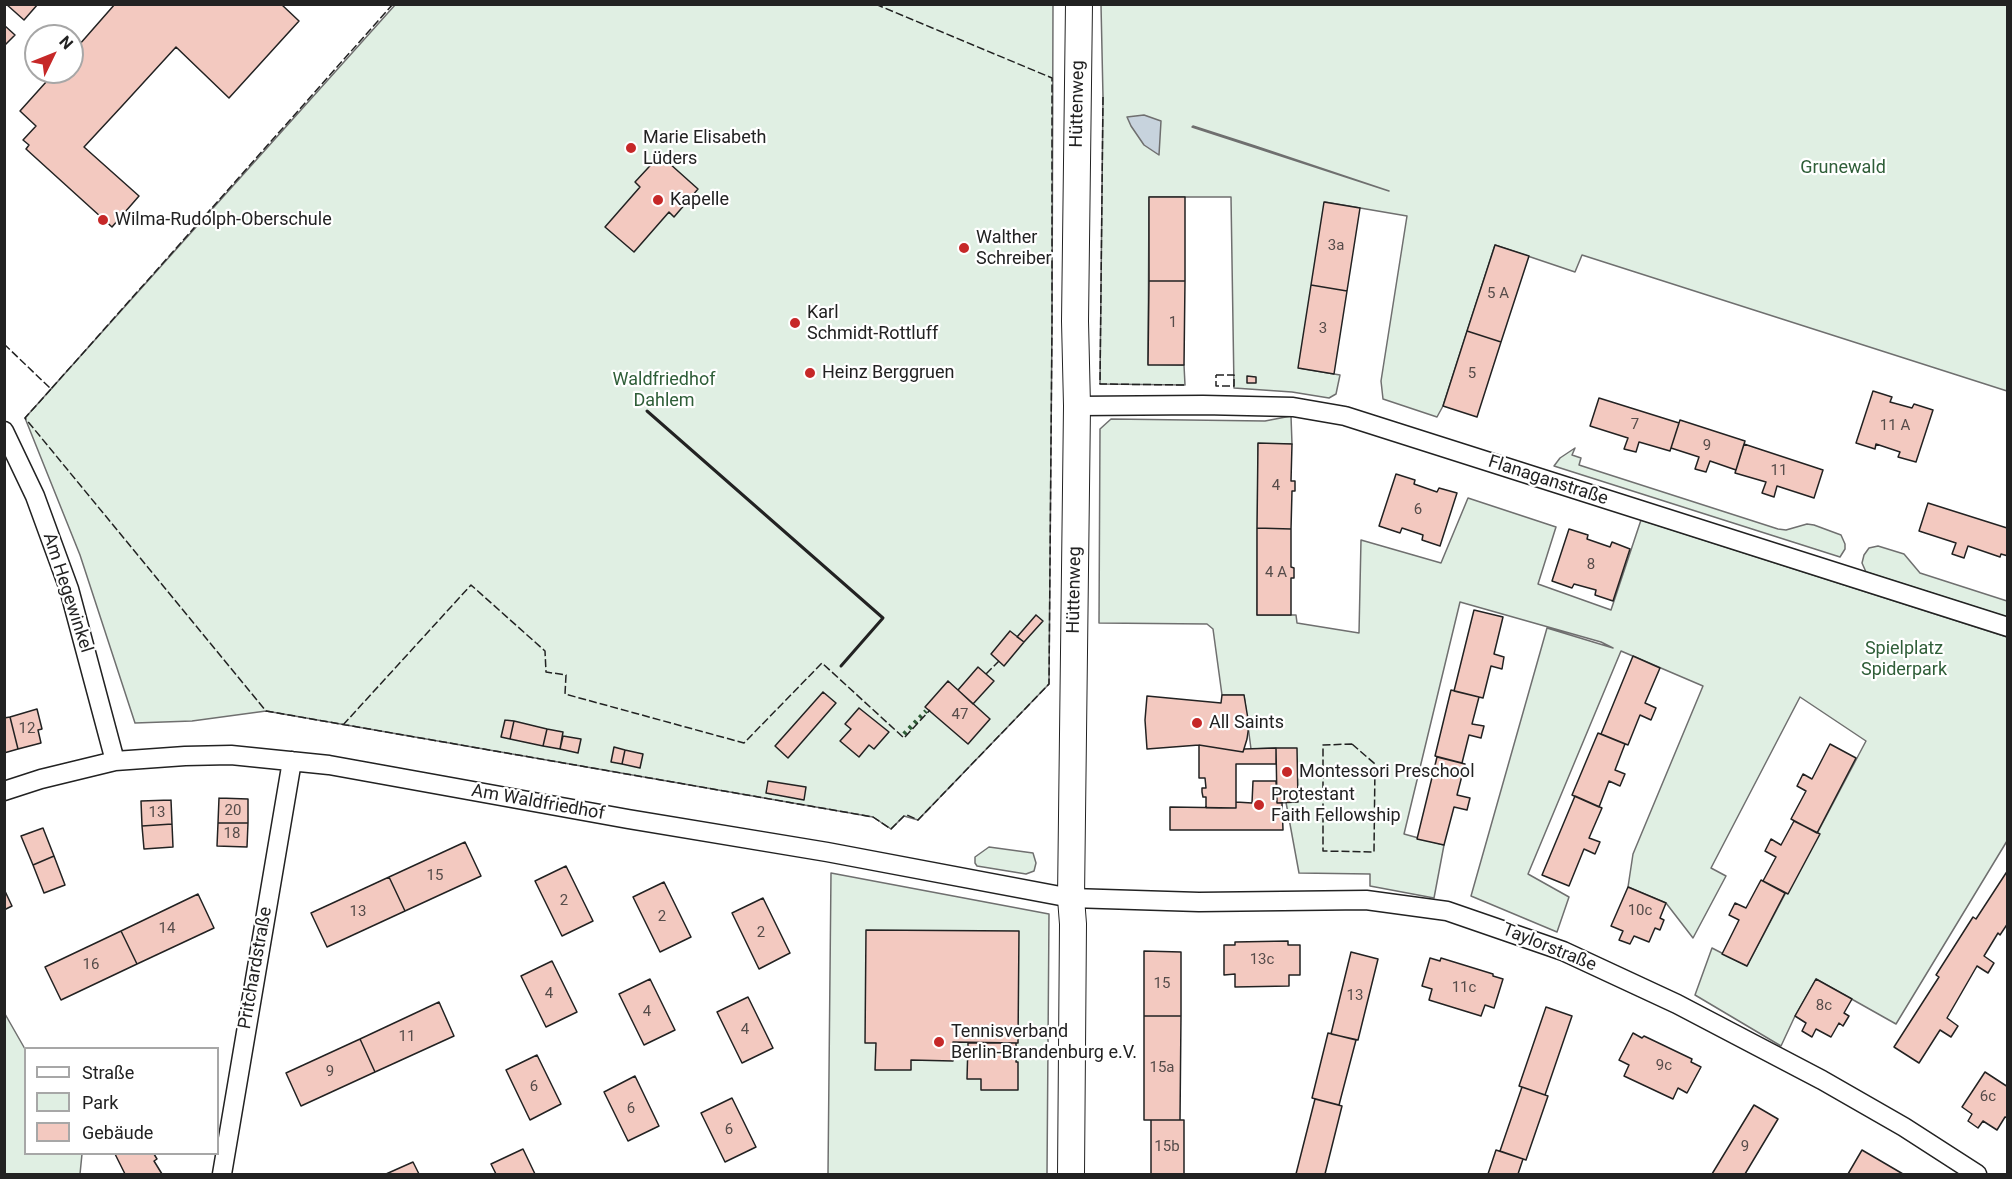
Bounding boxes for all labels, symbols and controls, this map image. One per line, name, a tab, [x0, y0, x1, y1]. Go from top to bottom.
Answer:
north arrow	[24, 24, 84, 84]
text: N	[55, 32, 77, 53]
street label: Hüttenweg	[1066, 60, 1090, 148]
place label: Marie Elisabeth Lüders	[643, 127, 767, 170]
marker: Marie Elisabeth Lüders	[624, 141, 638, 155]
park label: Grunewald	[1800, 157, 1886, 179]
place label: Kapelle	[670, 189, 729, 211]
marker: Kapelle	[651, 193, 665, 207]
place label: Wilma-Rudolph-Oberschule	[115, 209, 332, 231]
marker: Wilma-Rudolph-Oberschule	[96, 213, 110, 227]
place label: Walther Schreiber	[976, 227, 1052, 270]
house number: 3a	[1328, 237, 1344, 255]
marker: Walther Schreiber	[957, 241, 971, 255]
house number: 5 A	[1487, 285, 1509, 303]
place label: Karl Schmidt-Rottluff	[807, 302, 938, 344]
house number: 1	[1169, 314, 1177, 332]
marker: Karl Schmidt-Rottluff	[788, 316, 802, 330]
house number: 3	[1319, 320, 1327, 338]
place label: Heinz Berggruen	[822, 362, 955, 384]
house number: 5	[1468, 365, 1476, 383]
marker: Heinz Berggruen	[803, 366, 817, 380]
park label: Waldfriedhof Dahlem	[613, 369, 715, 412]
house number: 7	[1631, 416, 1639, 434]
house number: 11 A	[1880, 417, 1910, 435]
house number: 9	[1703, 437, 1711, 455]
street label: Flanaganstraße	[1485, 451, 1611, 511]
house number: 11	[1771, 462, 1787, 480]
house number: 4	[1272, 477, 1280, 495]
house number: 6	[1414, 501, 1422, 519]
street label: Am Hegewinkel	[37, 530, 97, 656]
street label: Hüttenweg	[1063, 546, 1087, 634]
house number: 8	[1587, 556, 1595, 574]
house number: 4 A	[1265, 564, 1287, 582]
park label: Spielplatz Spiderpark	[1861, 638, 1947, 680]
house number: 47	[952, 706, 968, 724]
place label: All Saints	[1209, 712, 1284, 734]
marker: All Saints	[1190, 716, 1204, 730]
house number: 12	[19, 720, 35, 738]
place label: Montessori Preschool	[1299, 761, 1475, 783]
marker: Montessori Preschool	[1280, 765, 1294, 779]
street label: Am Waldfriedhof	[470, 781, 606, 825]
place label: Protestant Faith Fellowship	[1271, 784, 1401, 826]
marker: Protestant Faith Fellowship	[1252, 798, 1266, 812]
house number: 20	[225, 802, 241, 820]
house number: 13	[149, 804, 165, 822]
house number: 18	[224, 825, 240, 843]
house number: 15	[427, 867, 443, 885]
house number: 2	[560, 892, 568, 910]
house number: 10c	[1628, 902, 1652, 920]
house number: 13	[350, 903, 366, 921]
street label: Pritchardstraße	[235, 905, 277, 1031]
house number: 2	[658, 908, 666, 926]
street label: Taylorstraße	[1499, 919, 1599, 977]
house number: 14	[159, 920, 175, 938]
house number: 2	[757, 924, 765, 942]
house number: 13c	[1250, 951, 1274, 969]
house number: 16	[83, 956, 99, 974]
house number: 15	[1154, 975, 1170, 993]
house number: 11c	[1452, 979, 1476, 997]
house number: 4	[545, 985, 553, 1003]
house number: 13	[1347, 987, 1363, 1005]
house number: 8c	[1816, 997, 1832, 1015]
house number: 4	[643, 1003, 651, 1021]
house number: 4	[741, 1021, 749, 1039]
place label: Tennisverband Berlin-Brandenburg e.V.	[951, 1021, 1137, 1064]
house number: 11	[399, 1028, 415, 1046]
marker: Tennisverband Berlin-Brandenburg e.V.	[932, 1035, 946, 1049]
legend	[24, 1047, 219, 1155]
house number: 9c	[1656, 1057, 1672, 1075]
house number: 15a	[1149, 1059, 1175, 1077]
text: Straße	[82, 1062, 134, 1083]
house number: 9	[326, 1063, 334, 1081]
house number: 6	[530, 1078, 538, 1096]
house number: 6c	[1980, 1088, 1996, 1106]
text: Park	[82, 1092, 118, 1113]
house number: 6	[627, 1100, 635, 1118]
house number: 6	[725, 1121, 733, 1139]
text: Gebäude	[82, 1122, 153, 1143]
house number: 15b	[1154, 1138, 1180, 1156]
house number: 9	[1741, 1138, 1749, 1156]

